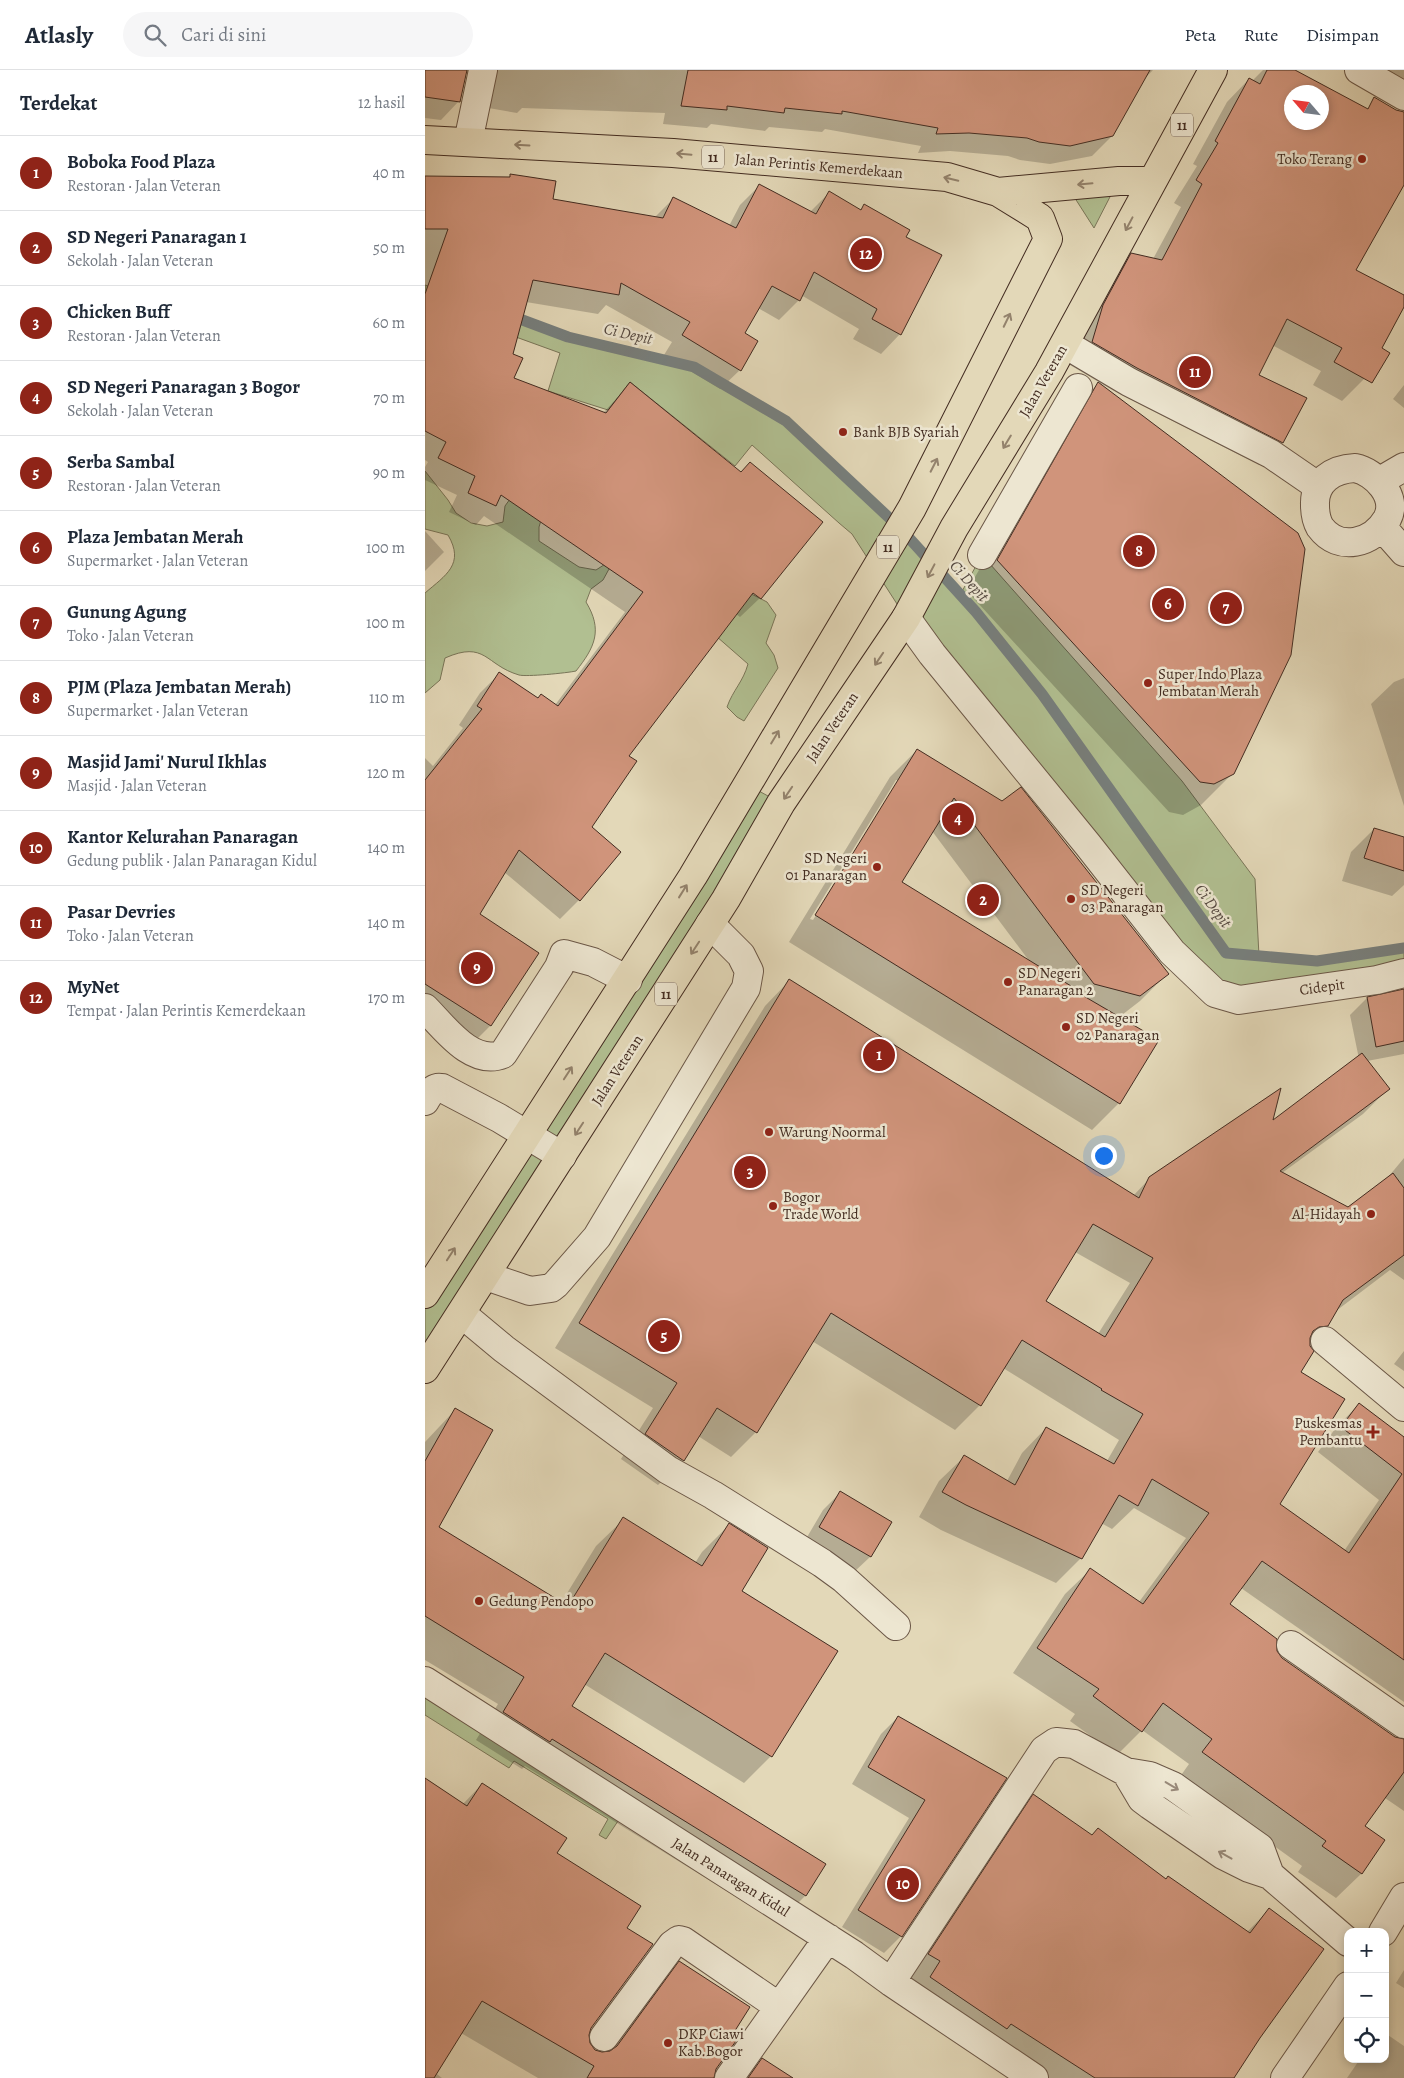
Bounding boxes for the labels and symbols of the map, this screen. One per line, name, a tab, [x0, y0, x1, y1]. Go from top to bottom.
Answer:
north arrow	[1284, 85, 1329, 130]
road number: 11	[1171, 114, 1193, 136]
one-way arrow	[514, 141, 530, 150]
road number: 11	[702, 145, 724, 168]
one-way arrow	[677, 149, 693, 159]
street label: Jalan Perintis Kemerdekaan	[734, 149, 904, 183]
place label: Toko Terang	[1277, 149, 1352, 169]
marker: Toko Terang	[1356, 153, 1368, 165]
one-way arrow	[943, 174, 959, 183]
one-way arrow	[1078, 180, 1094, 189]
one-way arrow	[1124, 216, 1133, 231]
pin: 12	[850, 235, 882, 273]
one-way arrow	[1003, 312, 1013, 327]
water label: Ci Depit	[602, 318, 656, 351]
street label: Jalan Veteran	[1014, 341, 1072, 421]
pin: 11	[1179, 353, 1211, 391]
place label: Bank BJB Syariah	[853, 422, 959, 442]
marker: Bank BJB Syariah	[837, 426, 849, 438]
one-way arrow	[1001, 434, 1011, 448]
one-way arrow	[929, 457, 939, 472]
pin: 8	[1123, 532, 1155, 570]
road number: 11	[877, 536, 899, 558]
water label: Ci Depit	[944, 555, 995, 608]
one-way arrow	[926, 564, 936, 579]
pin: 6	[1152, 585, 1184, 623]
pin: 7	[1210, 589, 1242, 627]
one-way arrow	[874, 651, 884, 665]
place label: Super Indo Plaza Jembatan Merah	[1158, 664, 1262, 701]
marker: Super Indo Plaza Jembatan Merah	[1142, 677, 1154, 689]
street label: Jalan Veteran	[801, 688, 863, 766]
one-way arrow	[771, 730, 781, 744]
one-way arrow	[783, 786, 793, 800]
pin: 4	[942, 800, 974, 838]
place label: SD Negeri 01 Panaragan	[786, 848, 867, 885]
marker: SD Negeri 01 Panaragan	[871, 861, 883, 873]
place label: SD Negeri 03 Panaragan	[1081, 880, 1164, 917]
water label: Ci Depit	[1190, 880, 1237, 933]
pin: 2	[967, 881, 999, 919]
one-way arrow	[678, 885, 688, 899]
marker: SD Negeri 03 Panaragan	[1065, 893, 1077, 905]
one-way arrow	[690, 940, 700, 954]
pin: 9	[461, 949, 493, 987]
place label: SD Negeri Panaragan 2	[1018, 963, 1093, 1000]
street label: Cidepit	[1298, 974, 1346, 1000]
marker: SD Negeri Panaragan 2	[1002, 976, 1014, 988]
road number: 11	[655, 982, 677, 1006]
place label: SD Negeri 02 Panaragan	[1076, 1008, 1159, 1045]
marker: SD Negeri 02 Panaragan	[1060, 1021, 1072, 1033]
street label: Jalan Veteran	[587, 1031, 647, 1109]
pin: 1	[863, 1036, 895, 1074]
one-way arrow	[563, 1066, 573, 1080]
one-way arrow	[574, 1121, 584, 1135]
place label: Warung Noormal	[778, 1122, 886, 1142]
marker: Warung Noormal	[763, 1126, 775, 1138]
your location	[1091, 1143, 1117, 1169]
pin: 3	[734, 1153, 766, 1191]
place label: Bogor Trade World	[783, 1187, 860, 1224]
marker: Bogor Trade World	[767, 1200, 779, 1212]
place label: Al-Hidayah	[1291, 1204, 1361, 1224]
marker: Al-Hidayah	[1365, 1208, 1377, 1220]
one-way arrow	[447, 1247, 457, 1261]
pin: 5	[648, 1317, 680, 1355]
place label: Puskesmas Pembantu	[1294, 1413, 1363, 1450]
marker: Puskesmas Pembantu	[1366, 1425, 1380, 1439]
place label: Gedung Pendopo	[489, 1591, 594, 1611]
marker: Gedung Pendopo	[473, 1595, 485, 1607]
one-way arrow	[1165, 1781, 1179, 1791]
street label: Jalan Panaragan Kidul	[668, 1833, 794, 1921]
one-way arrow	[1218, 1850, 1233, 1860]
pin: 10	[887, 1865, 919, 1903]
place label: DKP Ciawi Kab.Bogor	[678, 2024, 744, 2061]
marker: DKP Ciawi Kab.Bogor	[662, 2037, 674, 2049]

